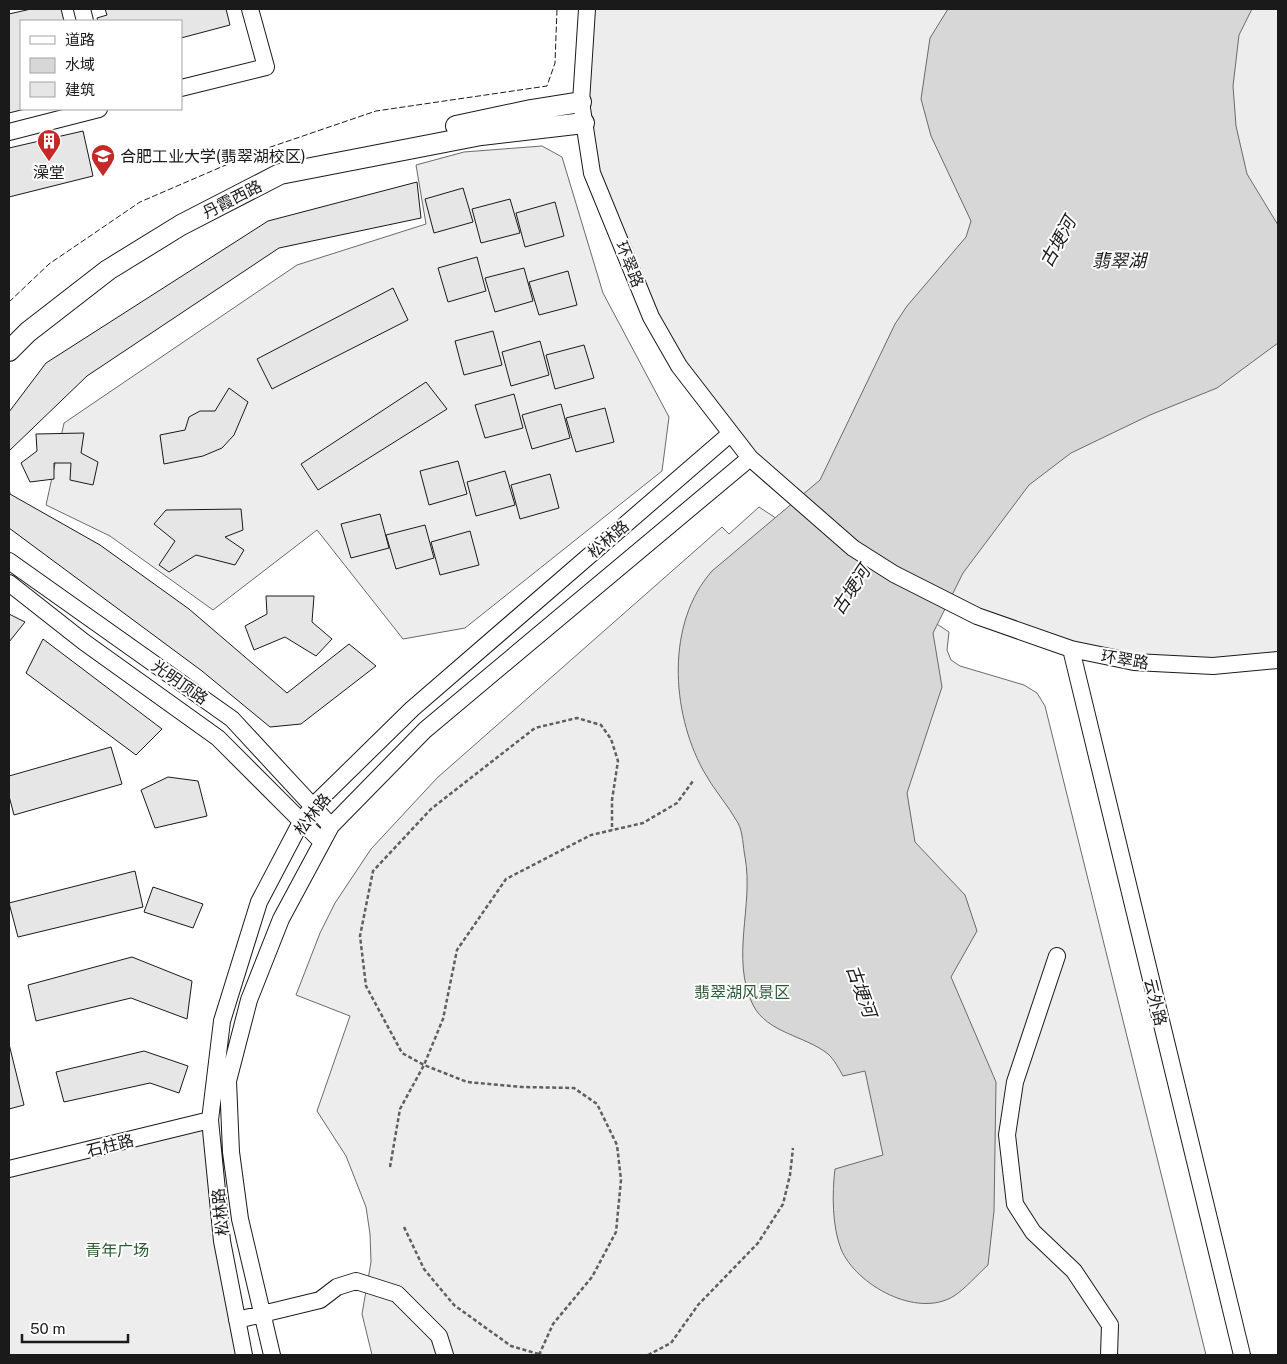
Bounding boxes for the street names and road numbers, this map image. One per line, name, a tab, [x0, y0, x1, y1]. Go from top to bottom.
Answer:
street label: 丹霞西路	[199, 176, 265, 222]
street label: 环翠路	[612, 238, 647, 290]
street label: 松林路	[584, 516, 633, 562]
street label: 环翠路	[1100, 646, 1150, 673]
street label: 光明顶路	[148, 656, 211, 709]
street label: 松林路	[290, 790, 335, 839]
street label: 云外路	[1140, 977, 1171, 1028]
street label: 石柱路	[85, 1130, 136, 1161]
street label: 松林路	[209, 1187, 232, 1237]

